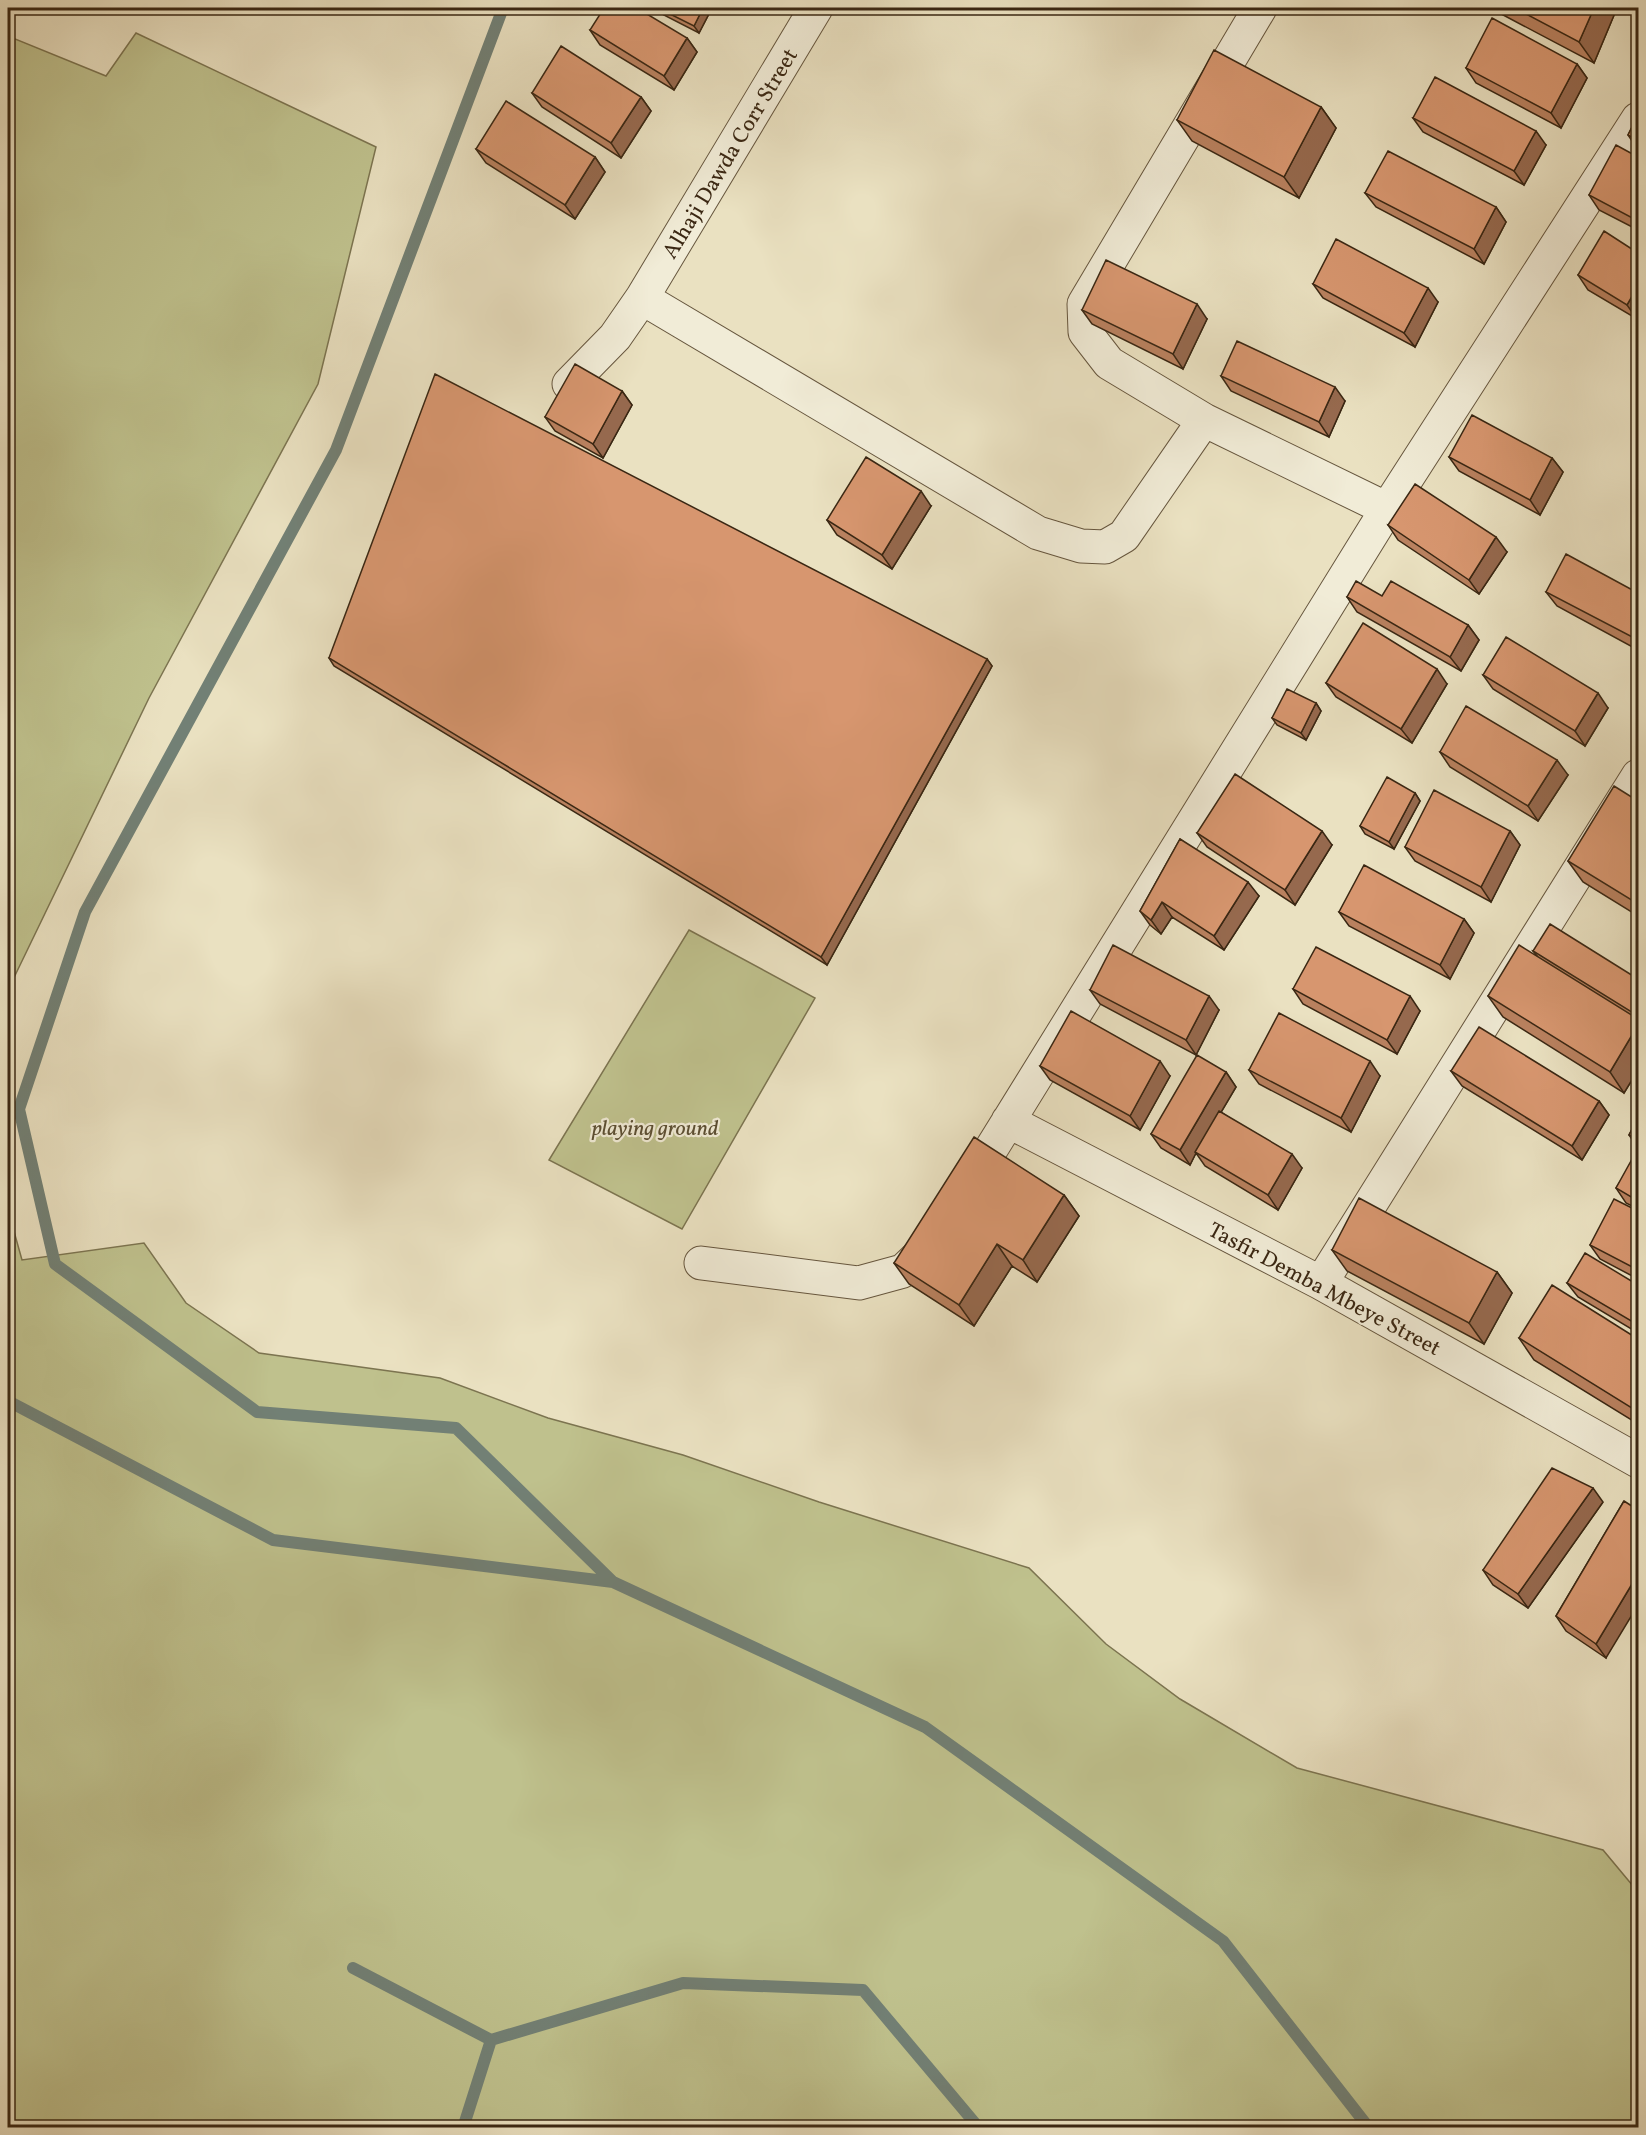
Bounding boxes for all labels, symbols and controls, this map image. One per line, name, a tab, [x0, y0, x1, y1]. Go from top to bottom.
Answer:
street label: Alhaji Dawda Corr Street	[656, 43, 807, 266]
park label: playing ground	[591, 1114, 719, 1145]
street label: Tasfir Demba Mbeye Street	[1202, 1216, 1446, 1365]

